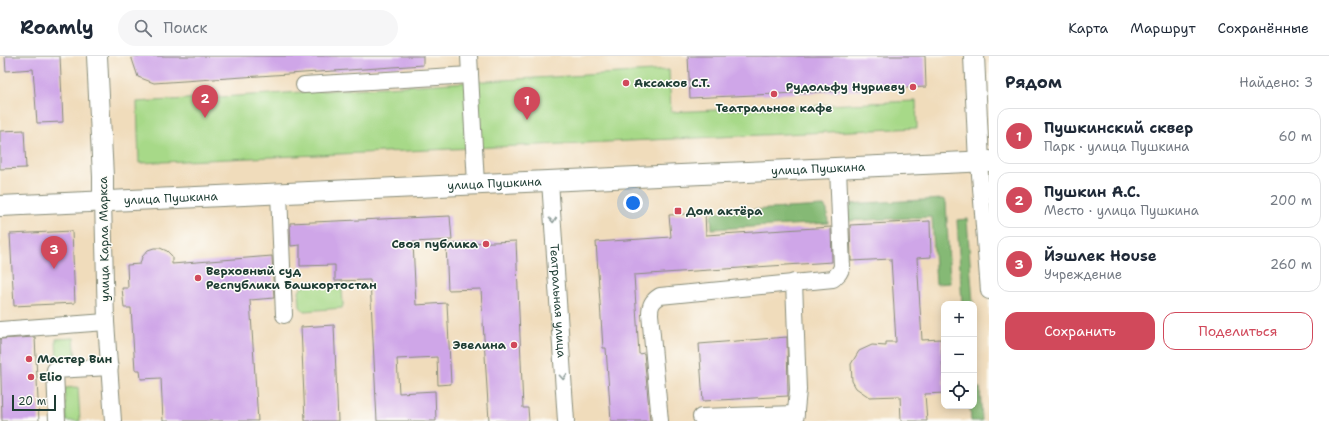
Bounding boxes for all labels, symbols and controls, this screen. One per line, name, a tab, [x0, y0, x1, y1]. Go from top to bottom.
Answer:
search box	[118, 10, 398, 46]
text: Roamly	[20, 15, 94, 40]
icon: search	[132, 17, 154, 39]
text: Поиск	[164, 18, 207, 38]
text: Карта	[1068, 19, 1108, 37]
text: Маршрут	[1130, 19, 1196, 37]
text: Сохранённые	[1218, 19, 1309, 37]
text: Рядом	[1005, 71, 1062, 93]
text: Найдено: 3	[1239, 74, 1313, 91]
place label: Аксаков С.Т.	[634, 75, 711, 91]
marker: Аксаков С.Т.	[621, 78, 631, 88]
place label: Рудольфу Нуриеву	[786, 79, 905, 95]
marker: Рудольфу Нуриеву	[908, 82, 918, 92]
pin: 2	[192, 85, 218, 118]
pin: 1	[514, 87, 540, 120]
marker: Театральное кафе	[769, 89, 779, 99]
place label: Театральное кафе	[715, 100, 833, 116]
text: Пушкинский сквер	[1044, 118, 1193, 138]
text: 1	[1016, 128, 1022, 145]
text: 60 m	[1279, 128, 1312, 145]
text: Парк · улица Пушкина	[1044, 138, 1189, 155]
street label: улица Пушкина	[771, 159, 866, 179]
street label: улица Пушкина	[447, 173, 542, 194]
street label: улица Карла Маркса	[95, 176, 113, 302]
text: Пушкин А.С.	[1044, 182, 1140, 202]
street label: улица Пушкина	[123, 188, 219, 208]
text: 2	[1014, 192, 1024, 209]
text: 200 m	[1270, 192, 1312, 209]
your location	[623, 193, 643, 213]
text: Место · улица Пушкина	[1044, 202, 1199, 219]
place label: Дом актёра	[686, 203, 763, 219]
marker: Дом актёра	[673, 206, 683, 216]
one-way arrow	[548, 217, 557, 223]
pin: 3	[41, 236, 67, 269]
place label: Своя публика	[391, 236, 479, 252]
marker: Своя публика	[481, 239, 491, 249]
street label: Театральная улица	[546, 243, 570, 359]
text: Йэшлек House	[1044, 246, 1157, 266]
text: 3	[1014, 256, 1024, 273]
text: 260 m	[1270, 256, 1312, 273]
place label: Верховный суд Республики Башкортостан	[206, 263, 377, 293]
text: Учреждение	[1044, 266, 1122, 283]
marker: Верховный суд Республики Башкортостан	[193, 273, 203, 283]
map controls	[941, 301, 977, 409]
button: +	[941, 301, 977, 337]
button: Сохранить	[1005, 312, 1155, 350]
button: Поделиться	[1163, 312, 1313, 350]
place label: Эвелина	[453, 337, 507, 353]
button: −	[941, 337, 977, 373]
marker: Эвелина	[509, 340, 519, 350]
place label: Мастер Вин	[37, 351, 112, 367]
marker: Мастер Вин	[24, 354, 34, 364]
place label: Elio	[39, 369, 63, 385]
marker: Elio	[26, 372, 36, 382]
button: locate	[941, 373, 977, 409]
one-way arrow	[559, 374, 568, 380]
scale bar	[12, 393, 56, 412]
text: 20 m	[18, 394, 46, 409]

